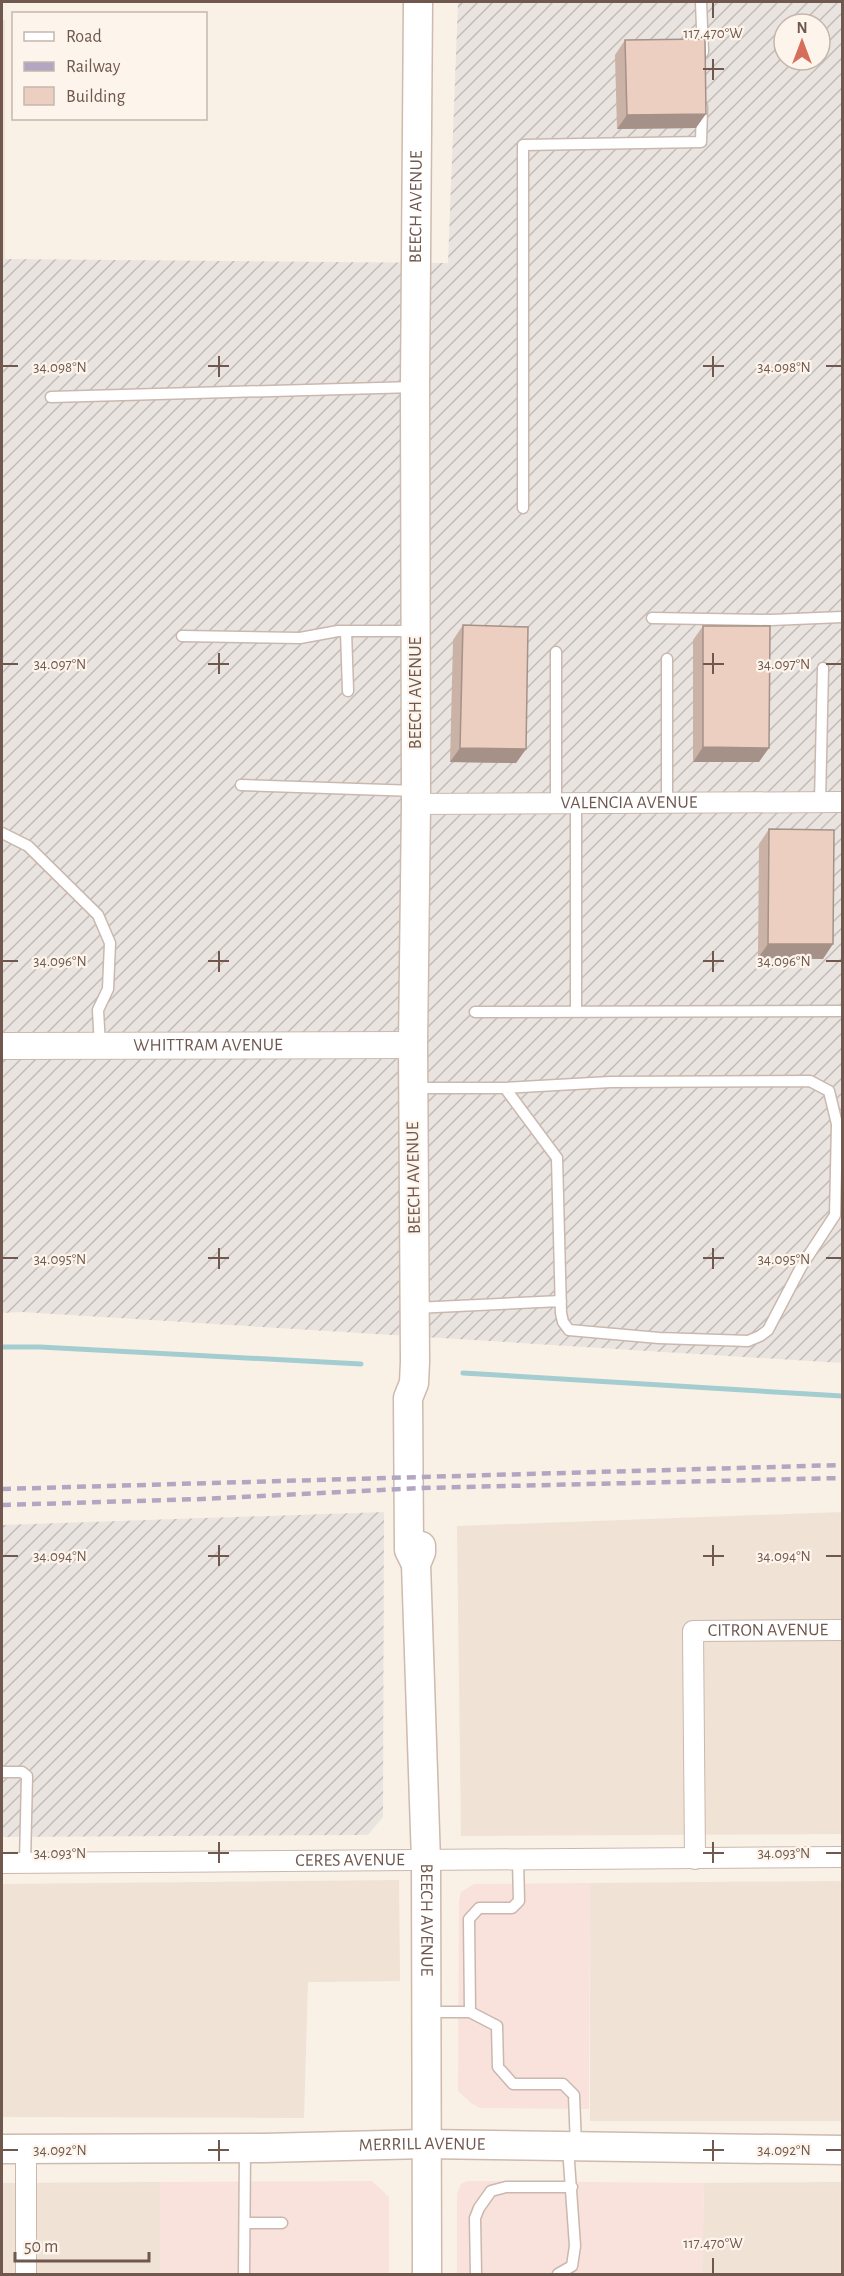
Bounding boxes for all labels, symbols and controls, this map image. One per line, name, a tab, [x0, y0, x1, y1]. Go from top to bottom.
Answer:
legend	[12, 12, 207, 120]
north arrow	[772, 12, 832, 72]
text: N	[796, 20, 808, 36]
text: 117.470°W	[683, 26, 743, 41]
text: Road	[66, 28, 102, 46]
text: Railway	[66, 58, 121, 76]
text: Building	[66, 88, 126, 106]
street label: BEECH AVENUE	[407, 150, 426, 263]
text: 34.098°N	[33, 360, 87, 375]
text: 34.098°N	[757, 360, 811, 375]
street label: BEECH AVENUE	[407, 636, 425, 749]
text: 34.097°N	[34, 657, 86, 672]
text: 34.097°N	[758, 657, 810, 672]
street label: VALENCIA AVENUE	[560, 794, 698, 812]
text: 34.096°N	[33, 954, 87, 969]
text: 34.096°N	[757, 954, 811, 969]
street label: WHITTRAM AVENUE	[133, 1036, 283, 1055]
street label: BEECH AVENUE	[404, 1121, 424, 1234]
text: 34.095°N	[34, 1252, 86, 1267]
text: 34.095°N	[758, 1252, 810, 1267]
text: 34.094°N	[33, 1549, 87, 1564]
text: 34.094°N	[757, 1549, 811, 1564]
street label: CITRON AVENUE	[708, 1621, 829, 1640]
text: 34.093°N	[34, 1846, 86, 1861]
text: 34.093°N	[758, 1846, 810, 1861]
street label: CERES AVENUE	[295, 1851, 405, 1870]
street label: BEECH AVENUE	[417, 1864, 435, 1976]
street label: MERRILL AVENUE	[358, 2135, 486, 2155]
text: 34.092°N	[33, 2143, 87, 2158]
text: 34.092°N	[757, 2143, 811, 2158]
scale bar	[15, 2225, 148, 2263]
text: 117.470°W	[683, 2236, 743, 2251]
text: 50 m	[24, 2238, 58, 2256]

